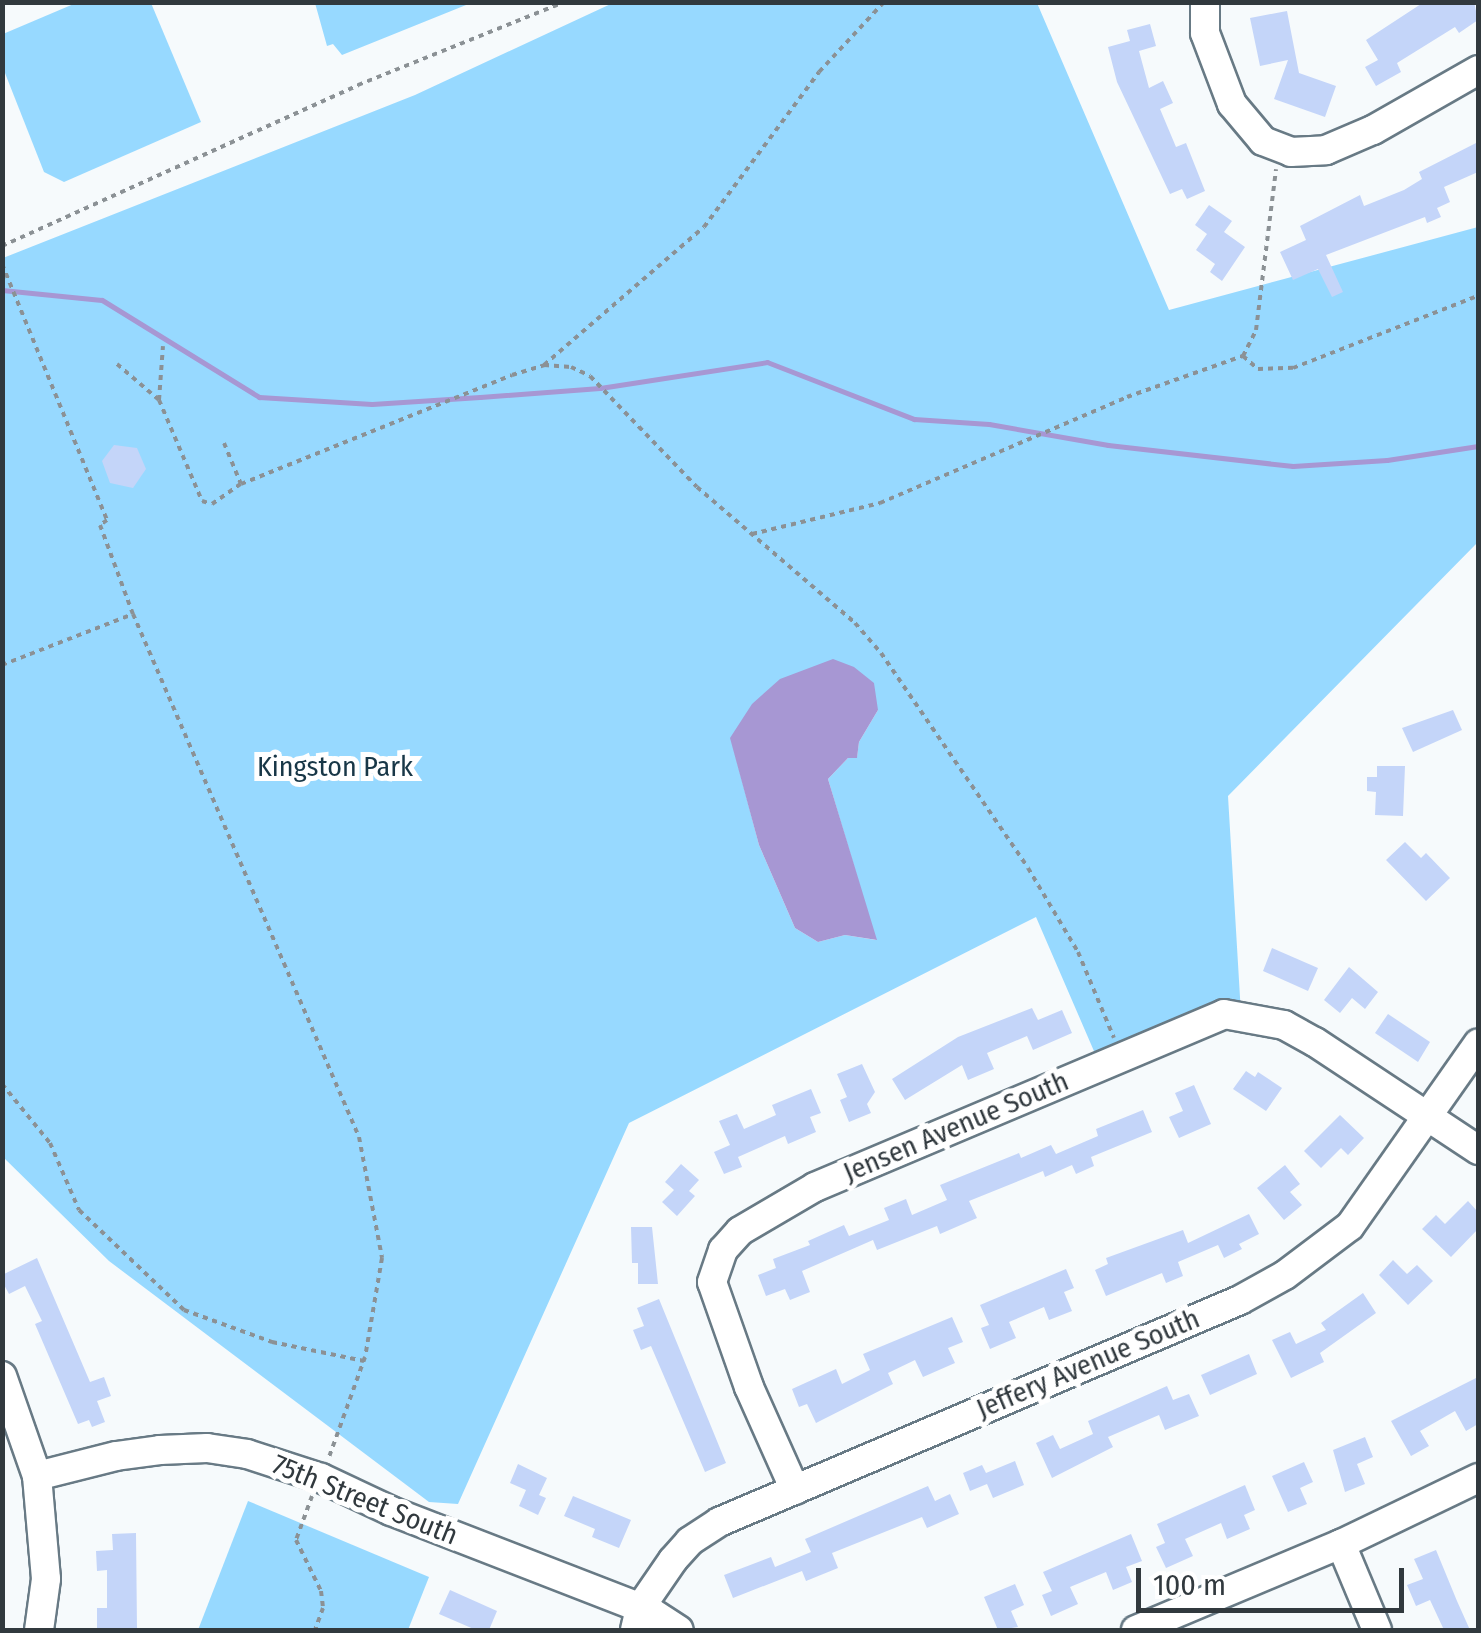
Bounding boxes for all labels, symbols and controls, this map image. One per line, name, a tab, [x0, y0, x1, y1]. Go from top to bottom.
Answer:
park label: Kingston Park	[257, 750, 413, 784]
street label: Jensen Avenue South	[838, 1064, 1074, 1190]
street label: Jeffery Avenue South	[971, 1302, 1205, 1426]
street label: 75th Street South	[268, 1448, 462, 1552]
scale bar	[1141, 1548, 1408, 1610]
text: 100 m	[1153, 1567, 1226, 1603]

